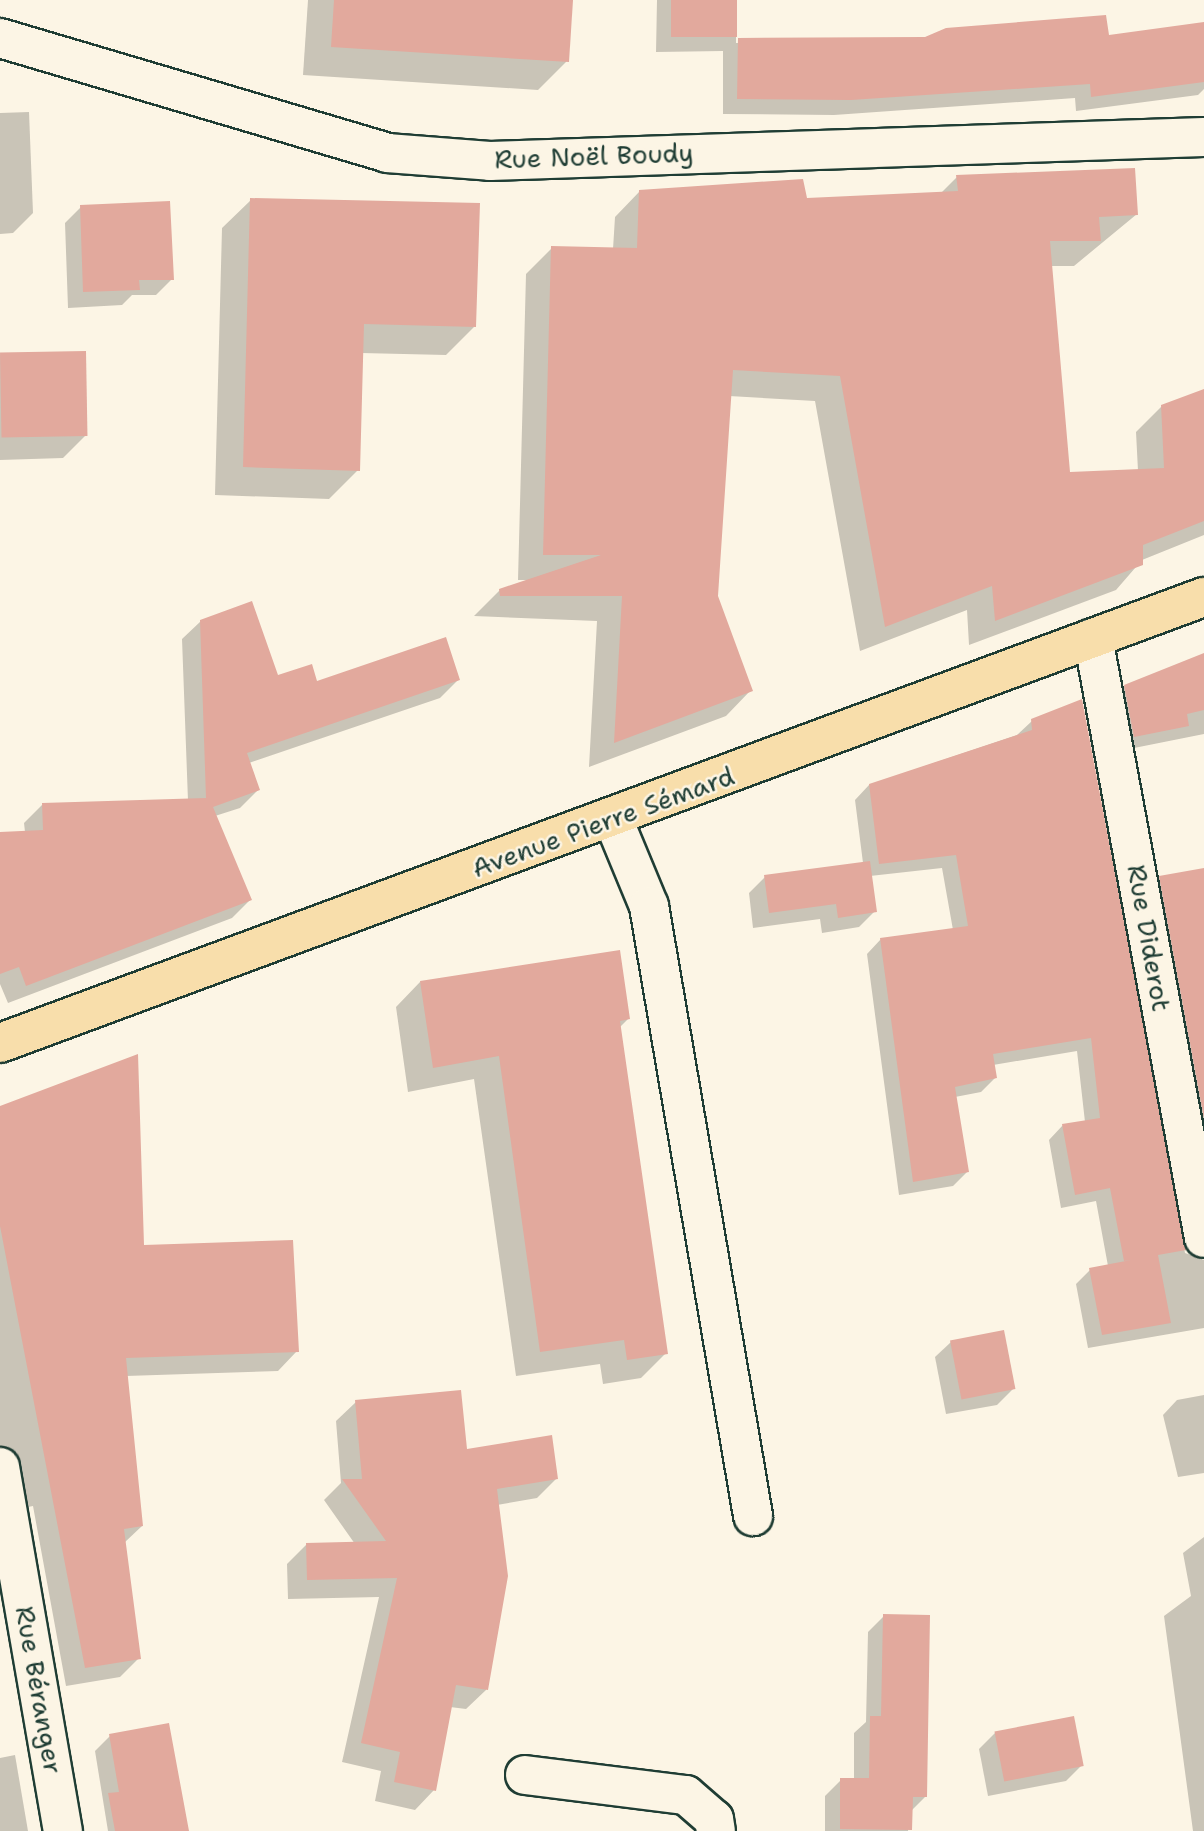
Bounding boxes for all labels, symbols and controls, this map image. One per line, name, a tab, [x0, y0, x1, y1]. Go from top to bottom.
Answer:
street label: Rue Noël Boudy	[494, 137, 694, 175]
street label: Avenue Pierre Sémard	[468, 760, 738, 884]
street label: Rue Diderot	[1121, 862, 1177, 1014]
street label: Rue Béranger	[9, 1604, 69, 1776]

